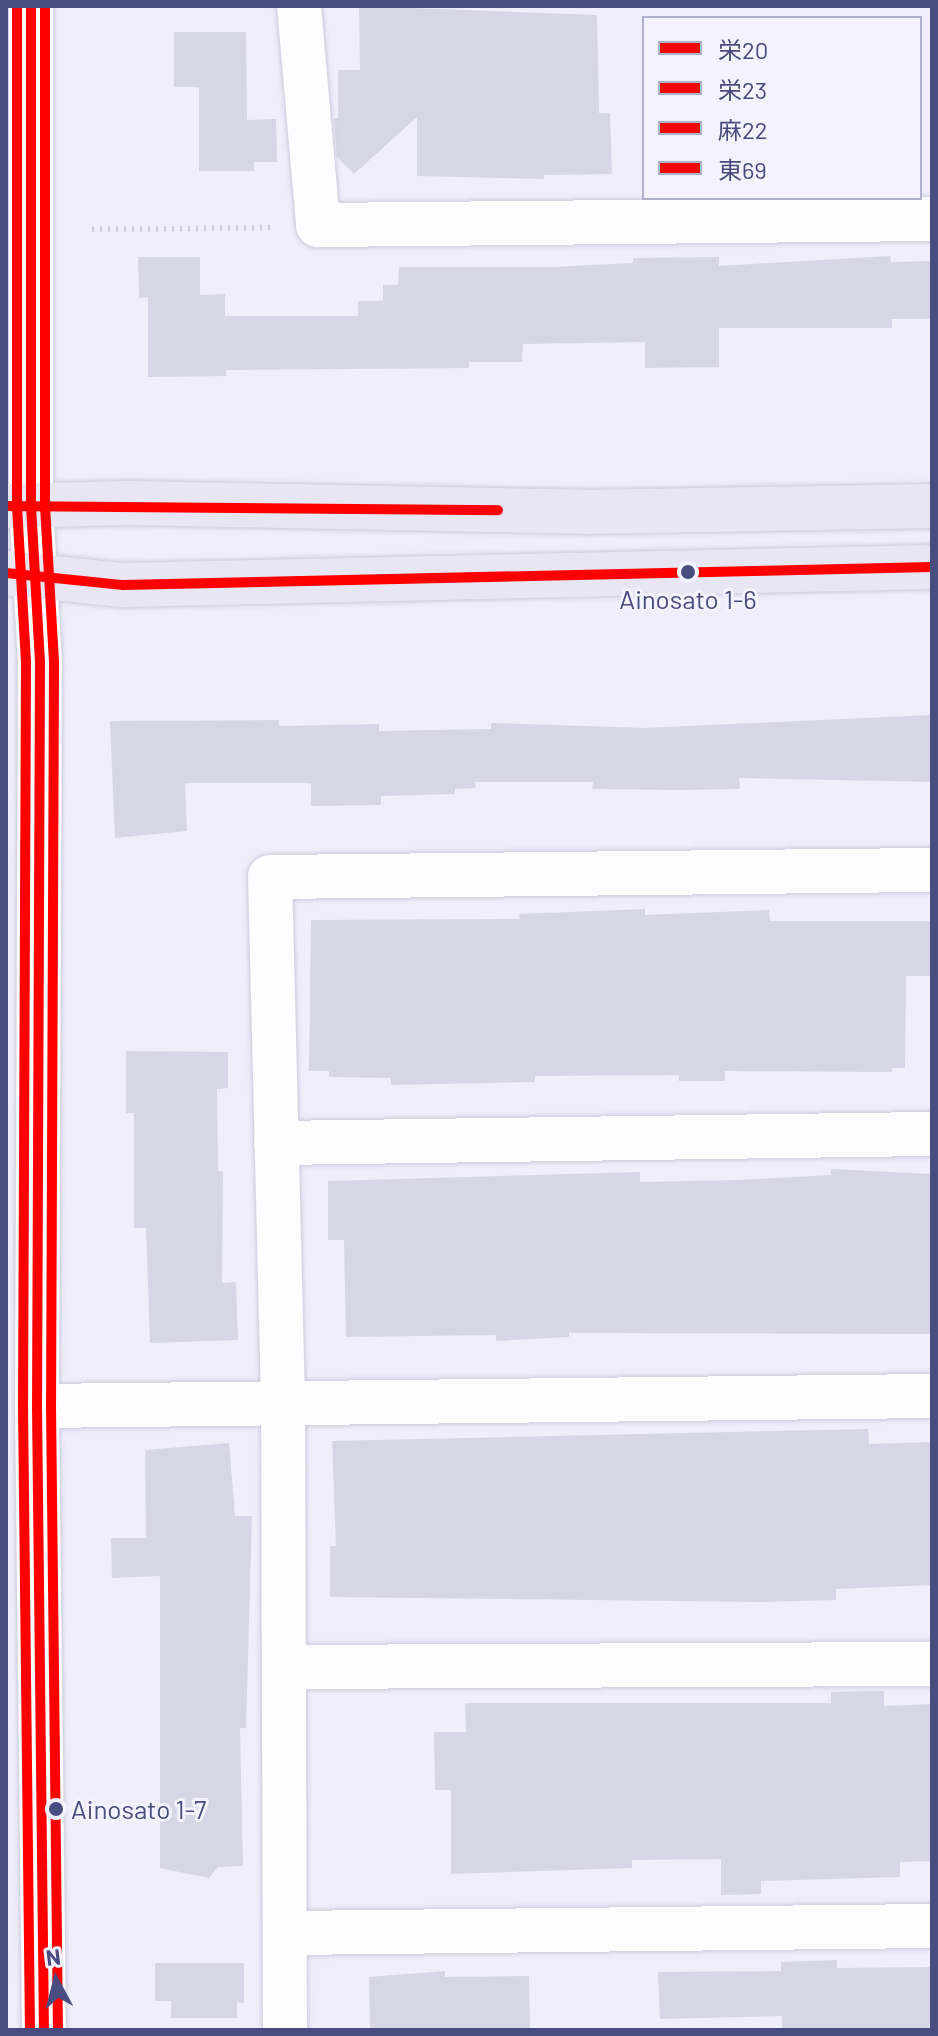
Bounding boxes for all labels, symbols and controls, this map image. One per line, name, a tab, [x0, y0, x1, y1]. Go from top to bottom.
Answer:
legend	[642, 16, 922, 200]
text: 栄20	[718, 35, 768, 64]
text: 栄23	[718, 75, 767, 104]
text: 麻22	[718, 115, 768, 144]
text: 東69	[718, 155, 767, 184]
marker: Ainosato 1-6	[680, 564, 696, 580]
place label: Ainosato 1-6	[619, 583, 757, 615]
place label: Ainosato 1-7	[71, 1793, 206, 1825]
marker: Ainosato 1-7	[48, 1801, 64, 1817]
north arrow	[16, 1940, 96, 2020]
text: N	[44, 1942, 62, 1970]

